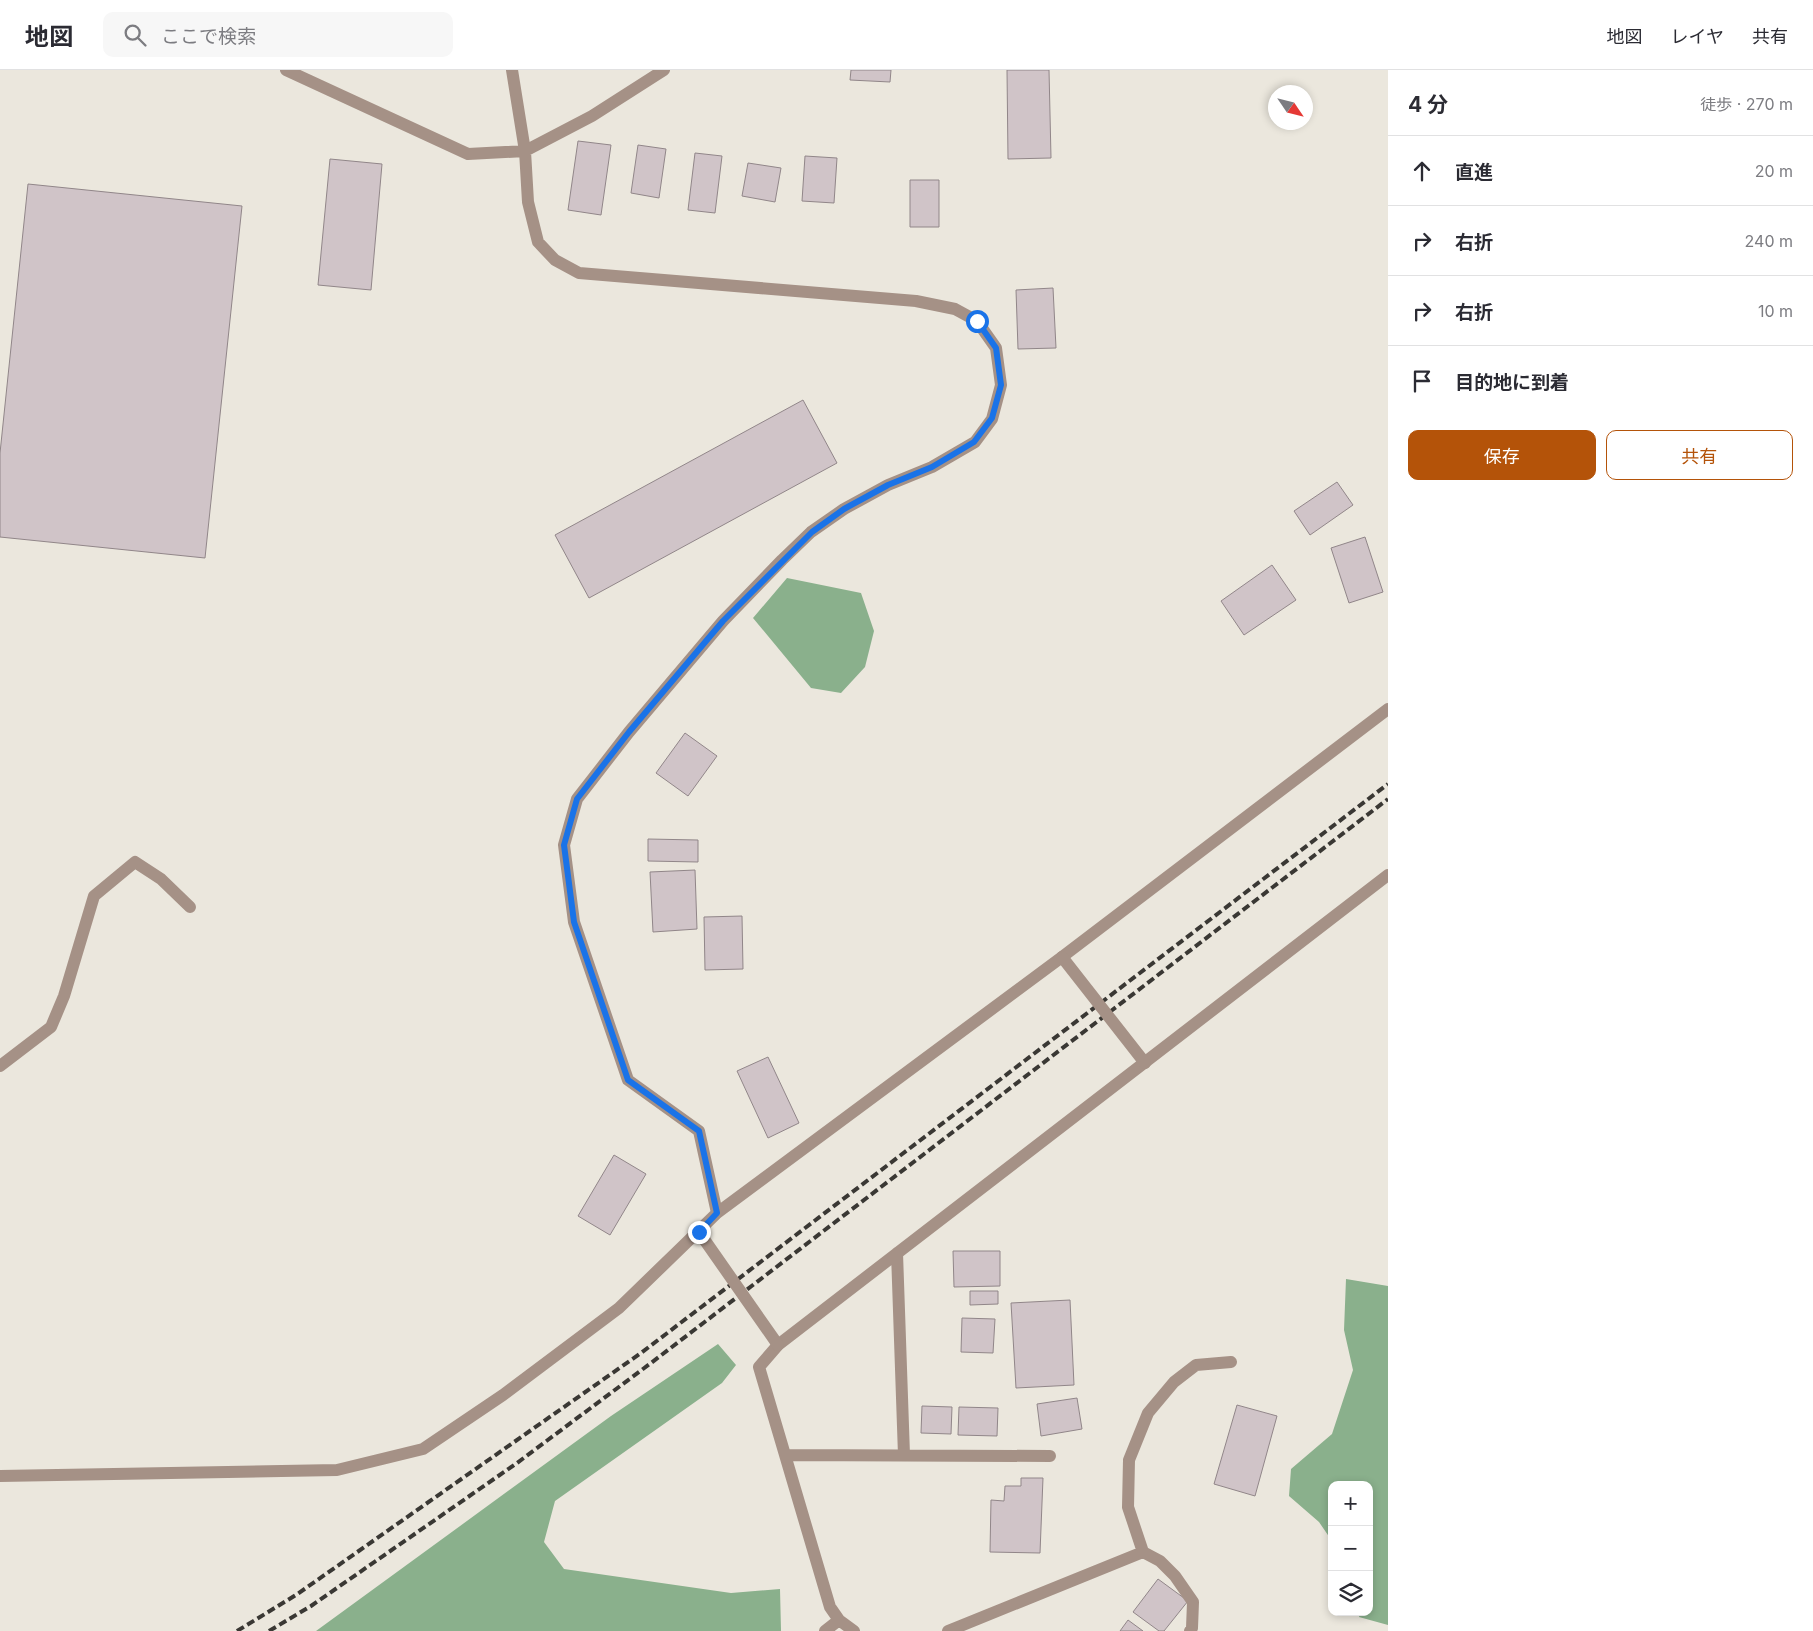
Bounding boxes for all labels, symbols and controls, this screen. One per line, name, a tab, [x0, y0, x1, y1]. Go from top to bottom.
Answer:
search box	[103, 12, 453, 57]
icon: search	[121, 21, 149, 49]
text: 地図	[25, 22, 73, 51]
text: ここで検索	[161, 25, 256, 48]
text: 地図	[1607, 26, 1643, 47]
text: レイヤ	[1671, 26, 1724, 47]
text: 共有	[1752, 26, 1788, 47]
north arrow	[1268, 85, 1313, 130]
text: 4 分	[1408, 92, 1448, 117]
text: 徒歩 · 270 m	[1700, 94, 1793, 114]
icon: ahead	[1408, 157, 1436, 185]
text: 直進	[1455, 161, 1493, 184]
text: 20 m	[1755, 161, 1793, 181]
icon: right	[1408, 227, 1436, 255]
text: 右折	[1455, 231, 1493, 254]
text: 240 m	[1745, 231, 1793, 251]
icon: right	[1408, 297, 1436, 325]
text: 右折	[1455, 301, 1493, 324]
text: 10 m	[1758, 301, 1793, 321]
route start	[966, 310, 989, 333]
icon: arrive	[1408, 367, 1436, 395]
text: 目的地に到着	[1455, 371, 1569, 394]
button: 保存	[1408, 430, 1596, 480]
button: 共有	[1606, 430, 1793, 480]
route end	[688, 1221, 711, 1244]
map controls	[1328, 1481, 1373, 1616]
button: +	[1328, 1481, 1373, 1526]
button: −	[1328, 1526, 1373, 1571]
button: layers	[1328, 1571, 1373, 1616]

